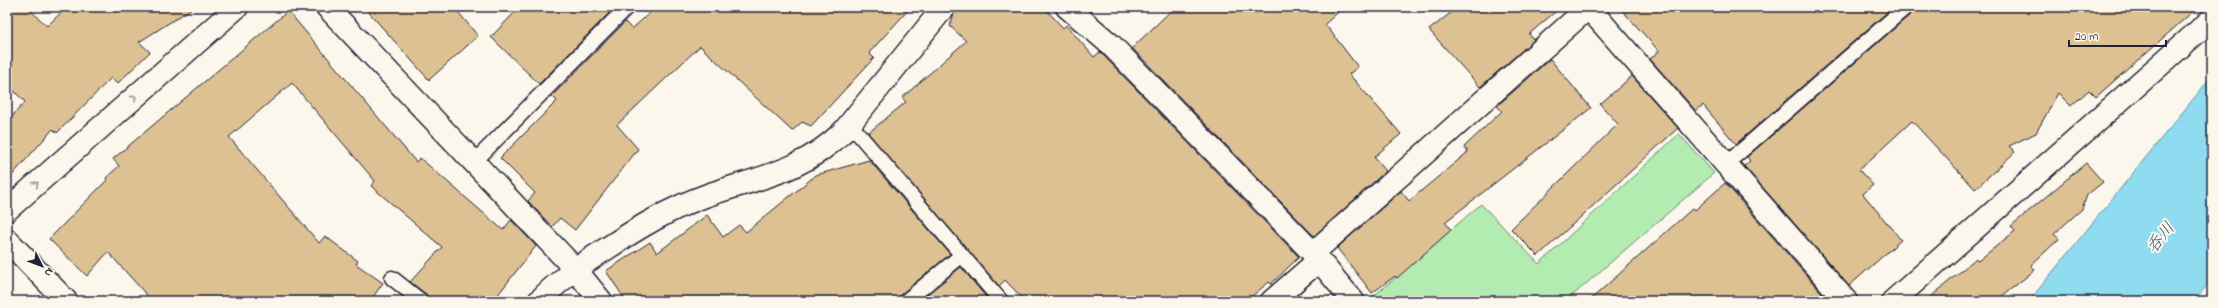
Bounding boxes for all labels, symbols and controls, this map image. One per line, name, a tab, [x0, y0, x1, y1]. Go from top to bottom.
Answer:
scale bar	[2069, 22, 2166, 48]
text: 20 m	[2075, 28, 2098, 46]
one-way arrow	[129, 96, 137, 103]
one-way arrow	[32, 182, 39, 189]
water label: 呑川	[2141, 217, 2181, 259]
north arrow	[22, 246, 62, 286]
text: N	[40, 264, 57, 280]

